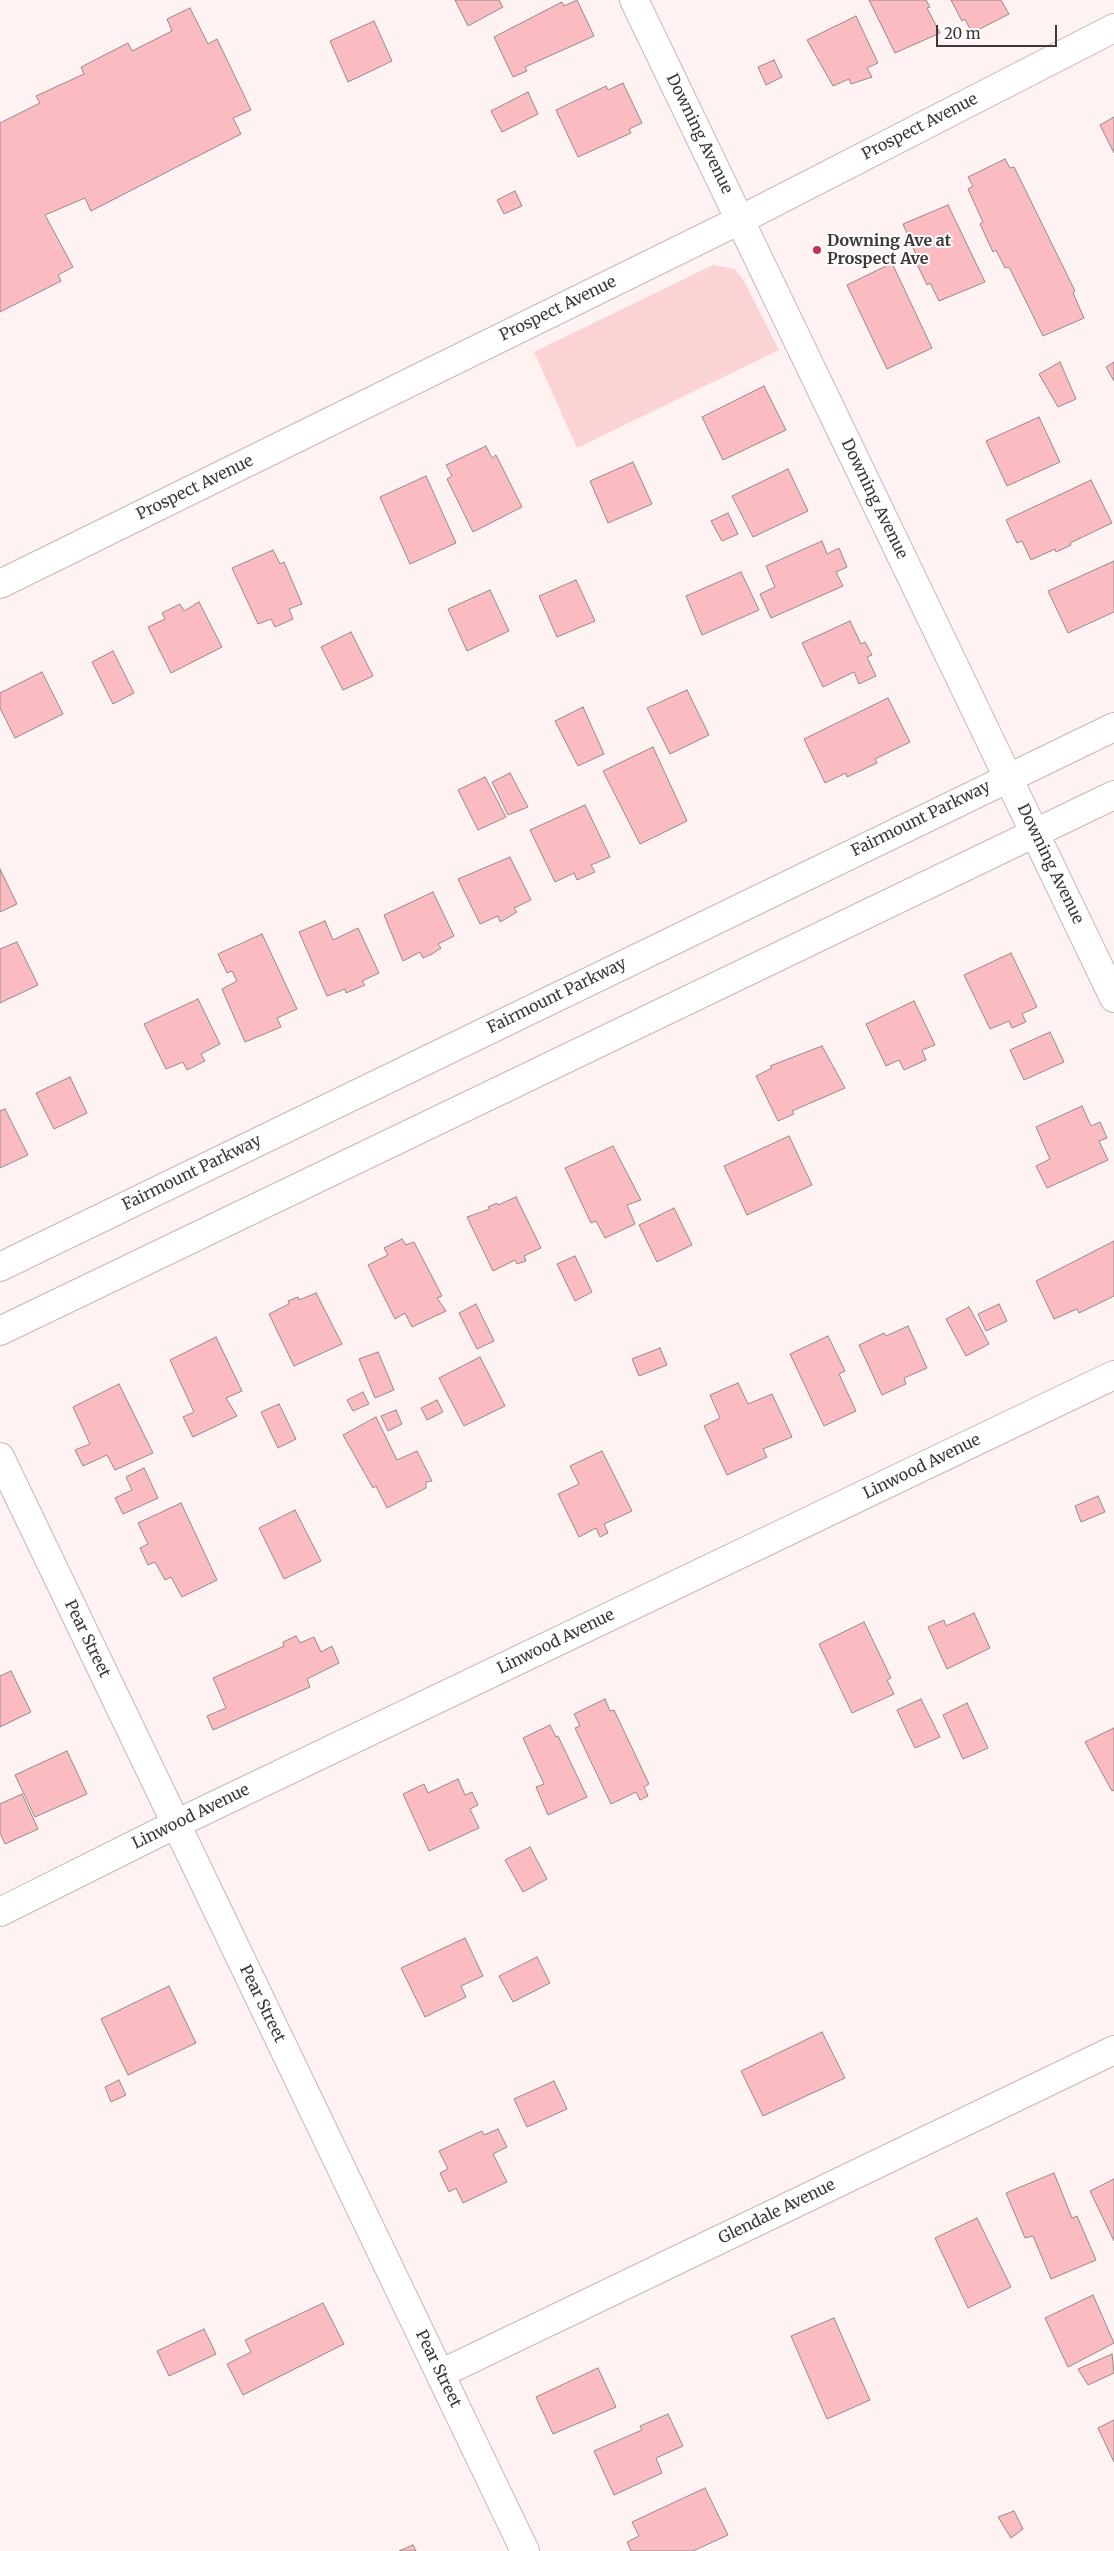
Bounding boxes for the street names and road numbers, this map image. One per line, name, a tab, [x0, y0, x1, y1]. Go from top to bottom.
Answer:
street label: Downing Avenue	[662, 71, 736, 197]
street label: Prospect Avenue	[859, 90, 981, 164]
street label: Prospect Avenue	[497, 272, 619, 346]
street label: Downing Avenue	[837, 436, 911, 562]
street label: Prospect Avenue	[134, 451, 256, 525]
street label: Fairmount Parkway	[848, 777, 994, 861]
street label: Downing Avenue	[1013, 801, 1087, 927]
street label: Fairmount Parkway	[484, 954, 630, 1038]
street label: Fairmount Parkway	[119, 1131, 265, 1215]
street label: Linwood Avenue	[860, 1430, 984, 1504]
street label: Pear Street	[60, 1597, 114, 1681]
street label: Linwood Avenue	[494, 1605, 618, 1679]
street label: Linwood Avenue	[129, 1780, 253, 1854]
street label: Pear Street	[235, 1962, 289, 2046]
street label: Glendale Avenue	[716, 2176, 838, 2248]
street label: Pear Street	[411, 2327, 465, 2411]

